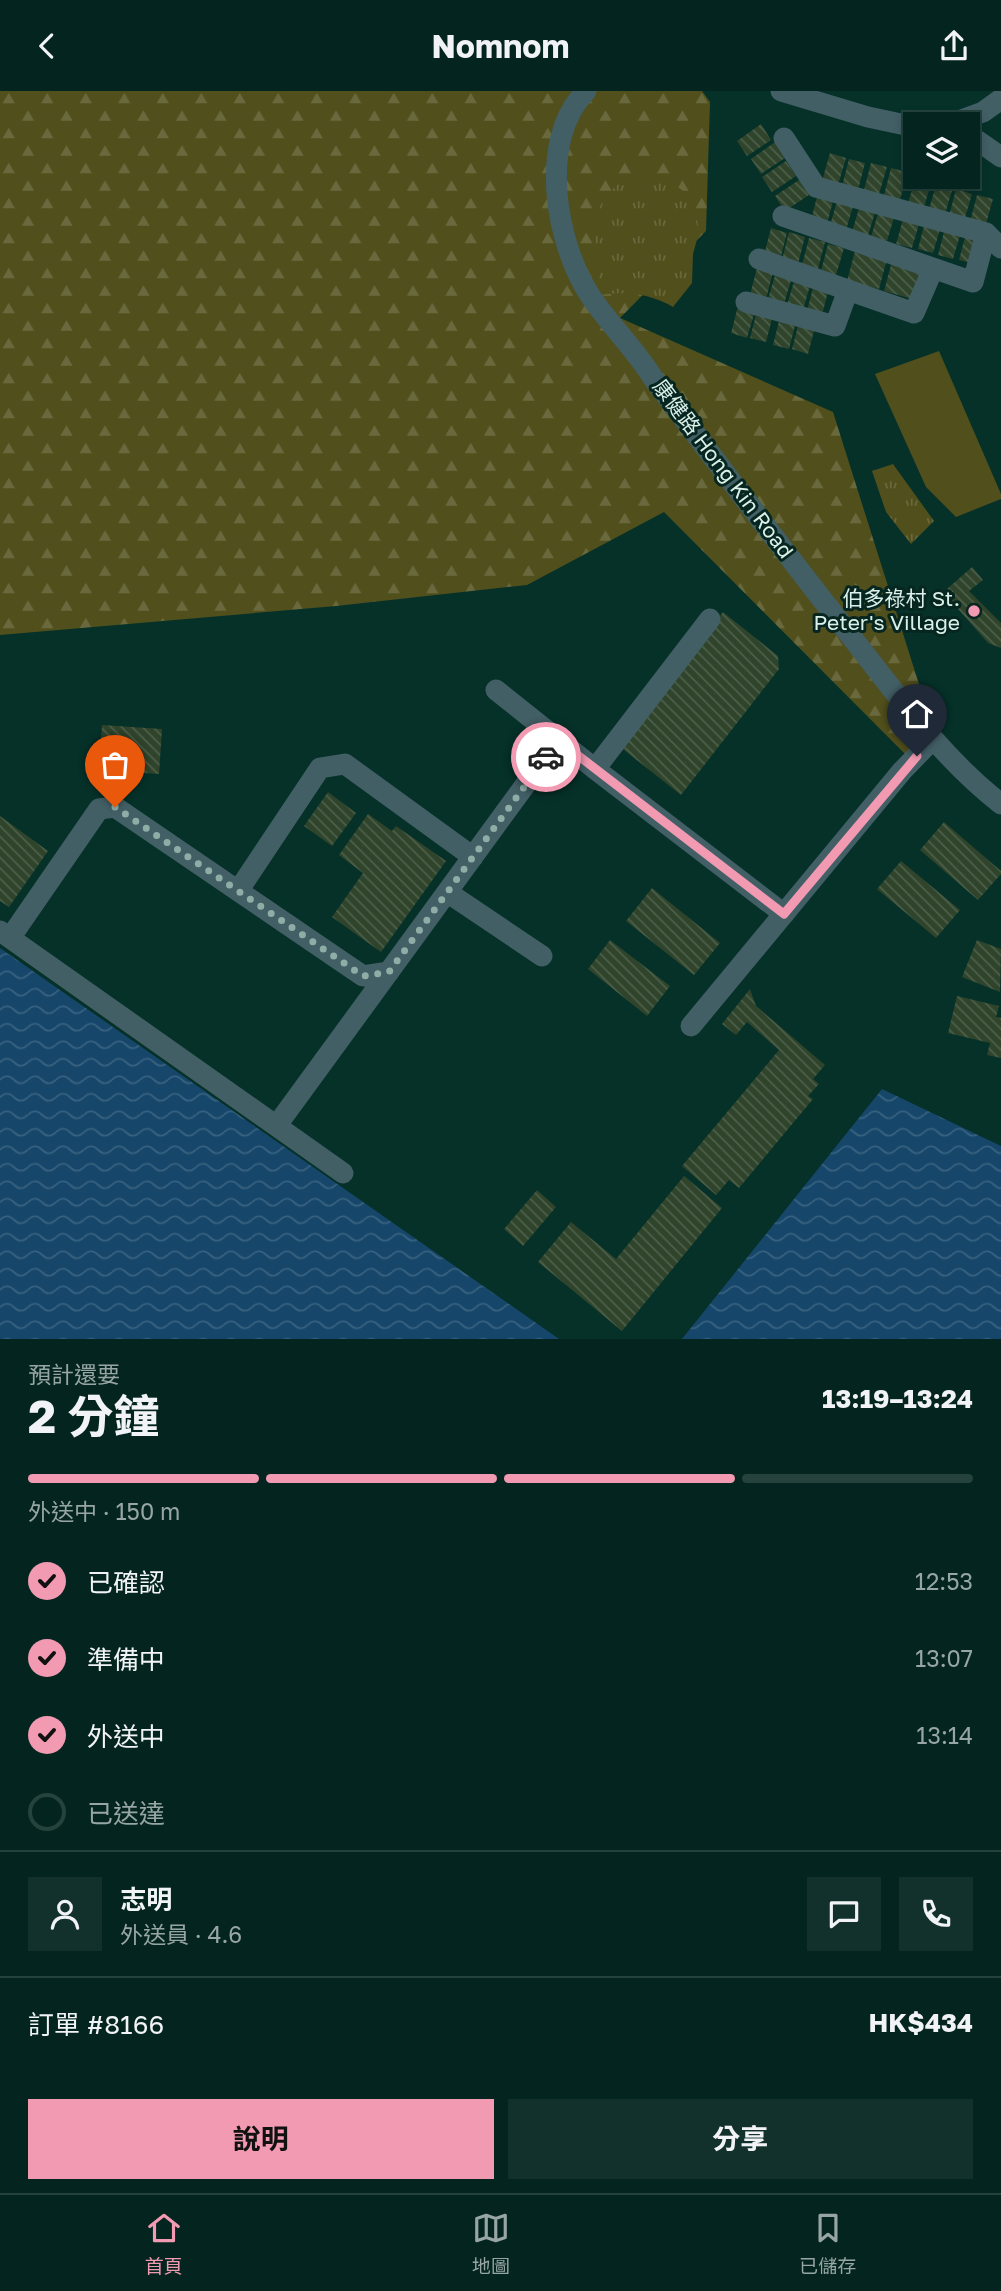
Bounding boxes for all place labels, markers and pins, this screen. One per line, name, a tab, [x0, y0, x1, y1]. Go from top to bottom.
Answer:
place label: 伯多祿村 St. Peter's Village	[814, 585, 960, 635]
marker: 伯多祿村 St. Peter's Village	[966, 603, 982, 619]
pin	[887, 684, 947, 756]
pin	[85, 735, 145, 807]

